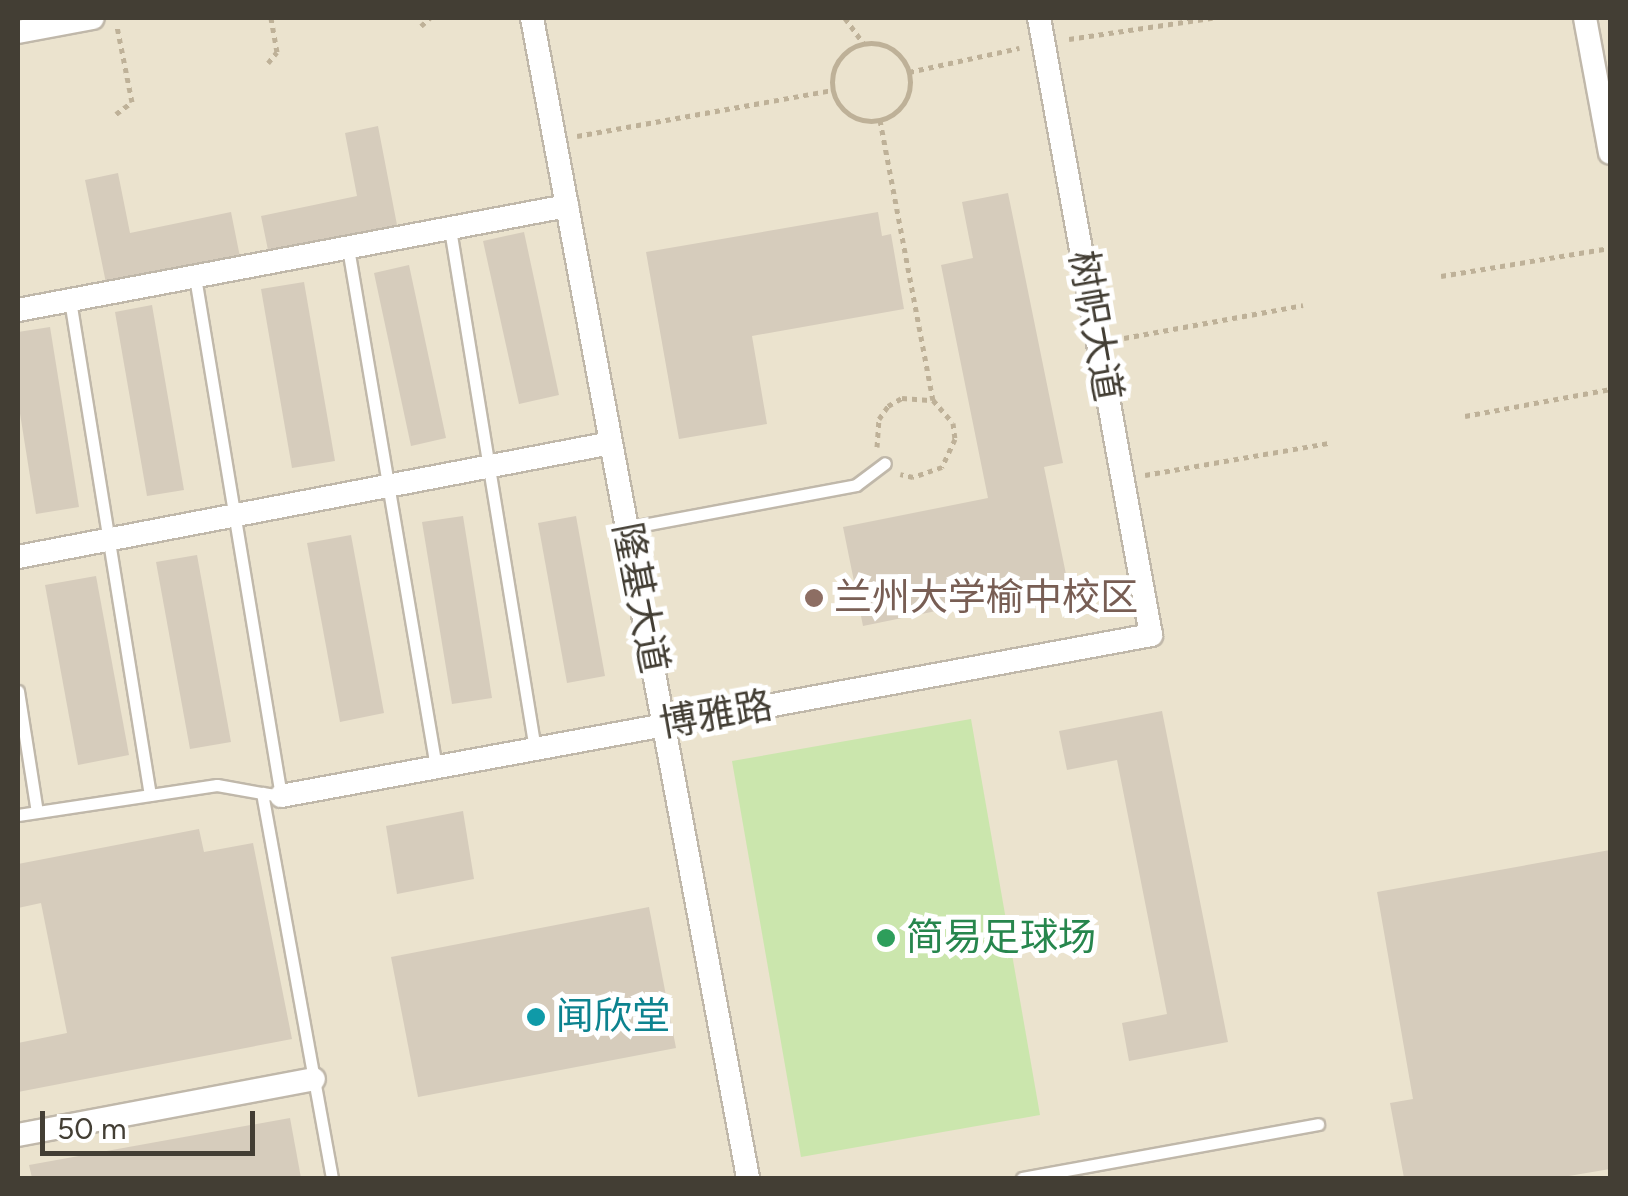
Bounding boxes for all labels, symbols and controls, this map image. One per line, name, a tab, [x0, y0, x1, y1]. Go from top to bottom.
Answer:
street label: 树帜大道	[1059, 247, 1131, 405]
street label: 隆基大道	[603, 519, 677, 677]
place label: 兰州大学榆中校区	[834, 575, 1138, 621]
marker: 兰州大学榆中校区	[803, 587, 825, 609]
street label: 博雅路	[656, 683, 776, 747]
place label: 简易足球场	[906, 915, 1096, 961]
marker: 简易足球场	[875, 927, 897, 949]
place label: 闻欣堂	[556, 994, 670, 1040]
marker: 闻欣堂	[525, 1006, 547, 1028]
scale bar	[45, 1091, 260, 1153]
text: 50 m	[57, 1110, 126, 1147]

